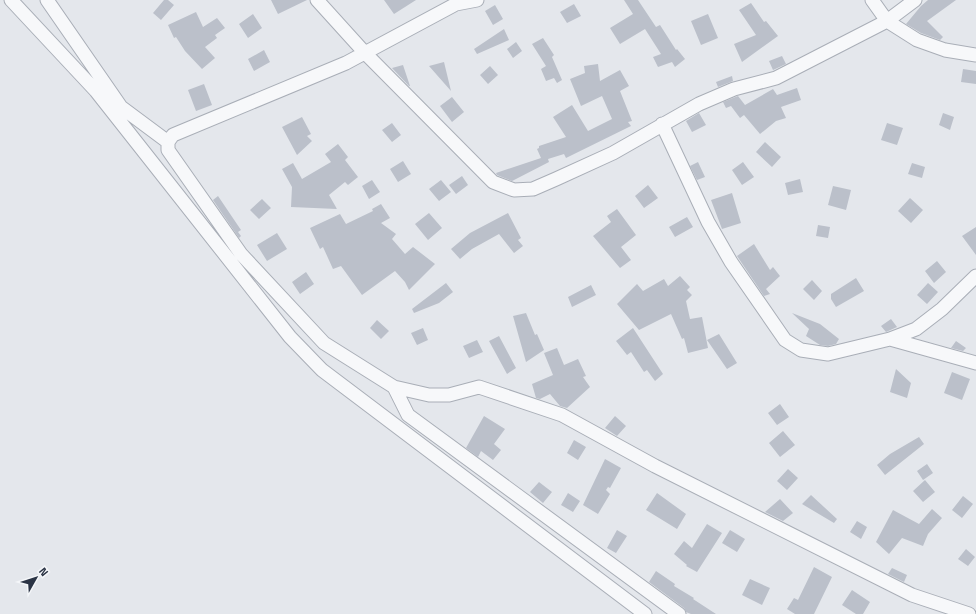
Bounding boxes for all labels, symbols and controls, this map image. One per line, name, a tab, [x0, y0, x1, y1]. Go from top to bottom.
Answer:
north arrow	[16, 558, 56, 598]
text: N	[35, 564, 52, 580]

